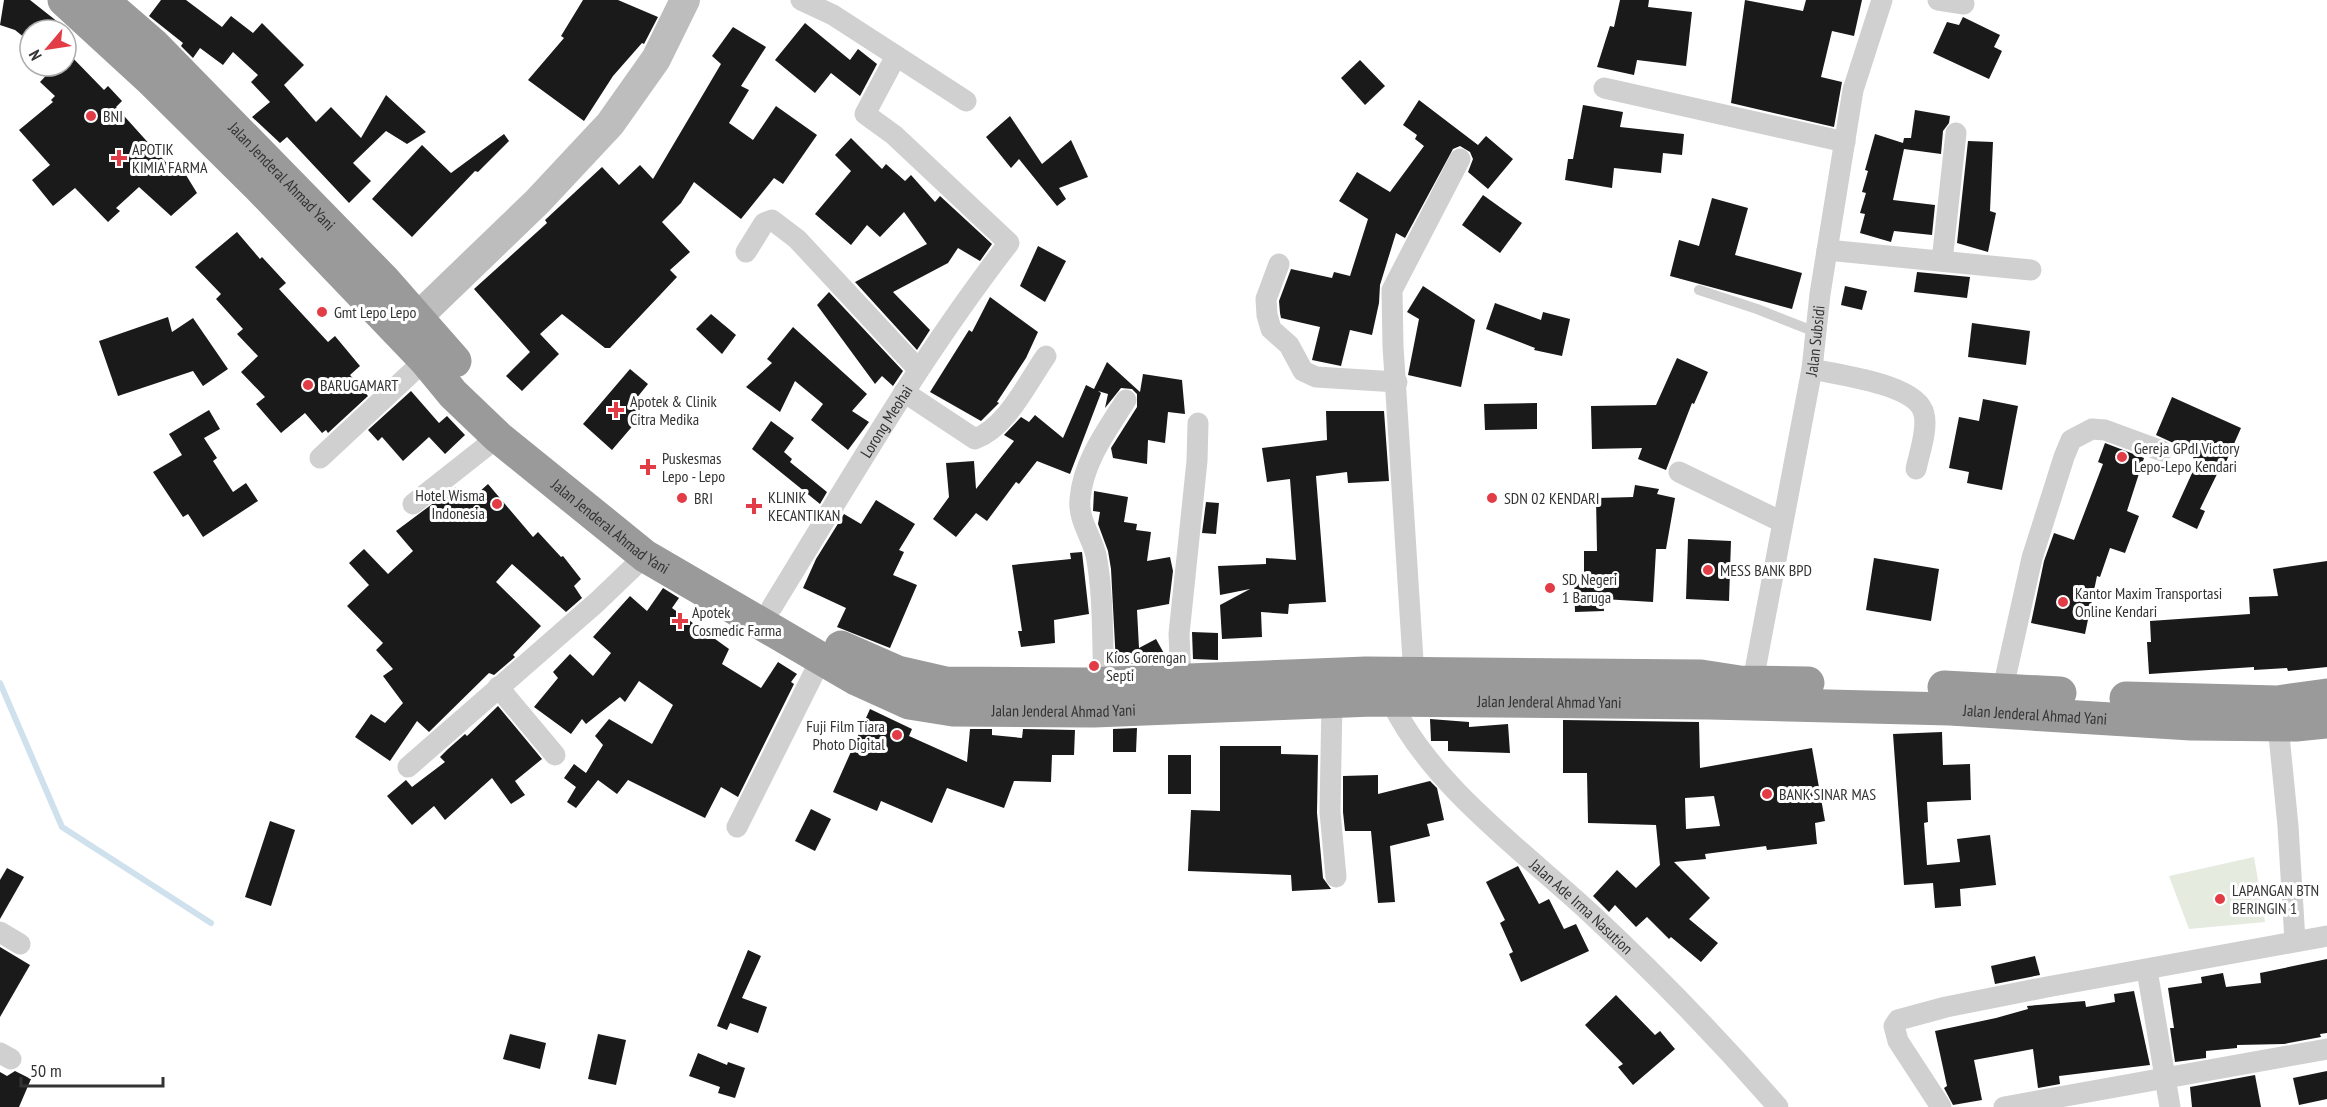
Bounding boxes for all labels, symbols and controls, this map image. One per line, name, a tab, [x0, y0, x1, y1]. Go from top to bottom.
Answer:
north arrow	[18, 18, 78, 78]
text: N	[24, 47, 46, 64]
place label: BNI	[103, 106, 123, 126]
marker: BNI	[84, 109, 98, 123]
street label: Jalan Jenderal Ahmad Yani	[224, 117, 340, 234]
place label: APOTIK KIMIA FARMA	[132, 139, 208, 177]
marker: APOTIK KIMIA FARMA	[110, 149, 128, 167]
place label: Gmt Lepo Lepo	[334, 302, 416, 322]
street label: Jalan Subsidi	[1801, 304, 1829, 379]
marker: Gmt Lepo Lepo	[315, 305, 329, 319]
place label: BARUGAMART	[320, 375, 398, 395]
marker: BARUGAMART	[301, 378, 315, 392]
street label: Lorong Meohai	[856, 381, 916, 461]
place label: Apotek & Clinik Citra Medika	[630, 391, 717, 429]
marker: Apotek & Clinik Citra Medika	[607, 401, 625, 419]
place label: Gereja GPdI Victory Lepo-Lepo Kendari	[2134, 438, 2240, 476]
place label: Puskesmas Lepo - Lepo	[662, 448, 725, 486]
marker: Gereja GPdI Victory Lepo-Lepo Kendari	[2115, 450, 2129, 464]
marker: Puskesmas Lepo - Lepo	[639, 458, 657, 476]
street label: Jalan Jenderal Ahmad Yani	[547, 474, 673, 578]
place label: Hotel Wisma Indonesia	[415, 485, 485, 523]
place label: KLINIK KECANTIKAN	[768, 487, 840, 525]
place label: BRI	[694, 488, 713, 508]
place label: SDN 02 KENDARI	[1504, 488, 1599, 508]
marker: BRI	[675, 491, 689, 505]
marker: SDN 02 KENDARI	[1485, 491, 1499, 505]
marker: Hotel Wisma Indonesia	[490, 497, 504, 511]
marker: KLINIK KECANTIKAN	[745, 497, 763, 515]
place label: MESS BANK BPD	[1720, 560, 1812, 580]
marker: MESS BANK BPD	[1701, 563, 1715, 577]
place label: SD Negeri 1 Baruga	[1562, 569, 1617, 607]
marker: SD Negeri 1 Baruga	[1543, 581, 1557, 595]
place label: Kantor Maxim Transportasi Online Kendari	[2075, 583, 2222, 621]
marker: Kantor Maxim Transportasi Online Kendari	[2056, 595, 2070, 609]
place label: Apotek Cosmedic Farma	[692, 602, 782, 640]
marker: Apotek Cosmedic Farma	[673, 614, 687, 628]
place label: Kios Gorengan Septi	[1106, 647, 1186, 685]
marker: Kios Gorengan Septi	[1087, 659, 1101, 673]
street label: Jalan Jenderal Ahmad Yani	[1476, 691, 1622, 712]
street label: Jalan Jenderal Ahmad Yani	[991, 699, 1136, 721]
street label: Jalan Jenderal Ahmad Yani	[1962, 700, 2108, 729]
place label: Fuji Film Tiara Photo Digital	[806, 716, 885, 754]
marker: Fuji Film Tiara Photo Digital	[890, 728, 904, 742]
place label: BANK SINAR MAS	[1779, 784, 1876, 804]
marker: BANK SINAR MAS	[1760, 787, 1774, 801]
street label: Jalan Ade Irma Nasution	[1525, 854, 1637, 958]
place label: LAPANGAN BTN BERINGIN 1	[2232, 880, 2319, 918]
marker: LAPANGAN BTN BERINGIN 1	[2213, 892, 2227, 906]
scale bar	[21, 1050, 164, 1088]
text: 50 m	[30, 1059, 62, 1082]

